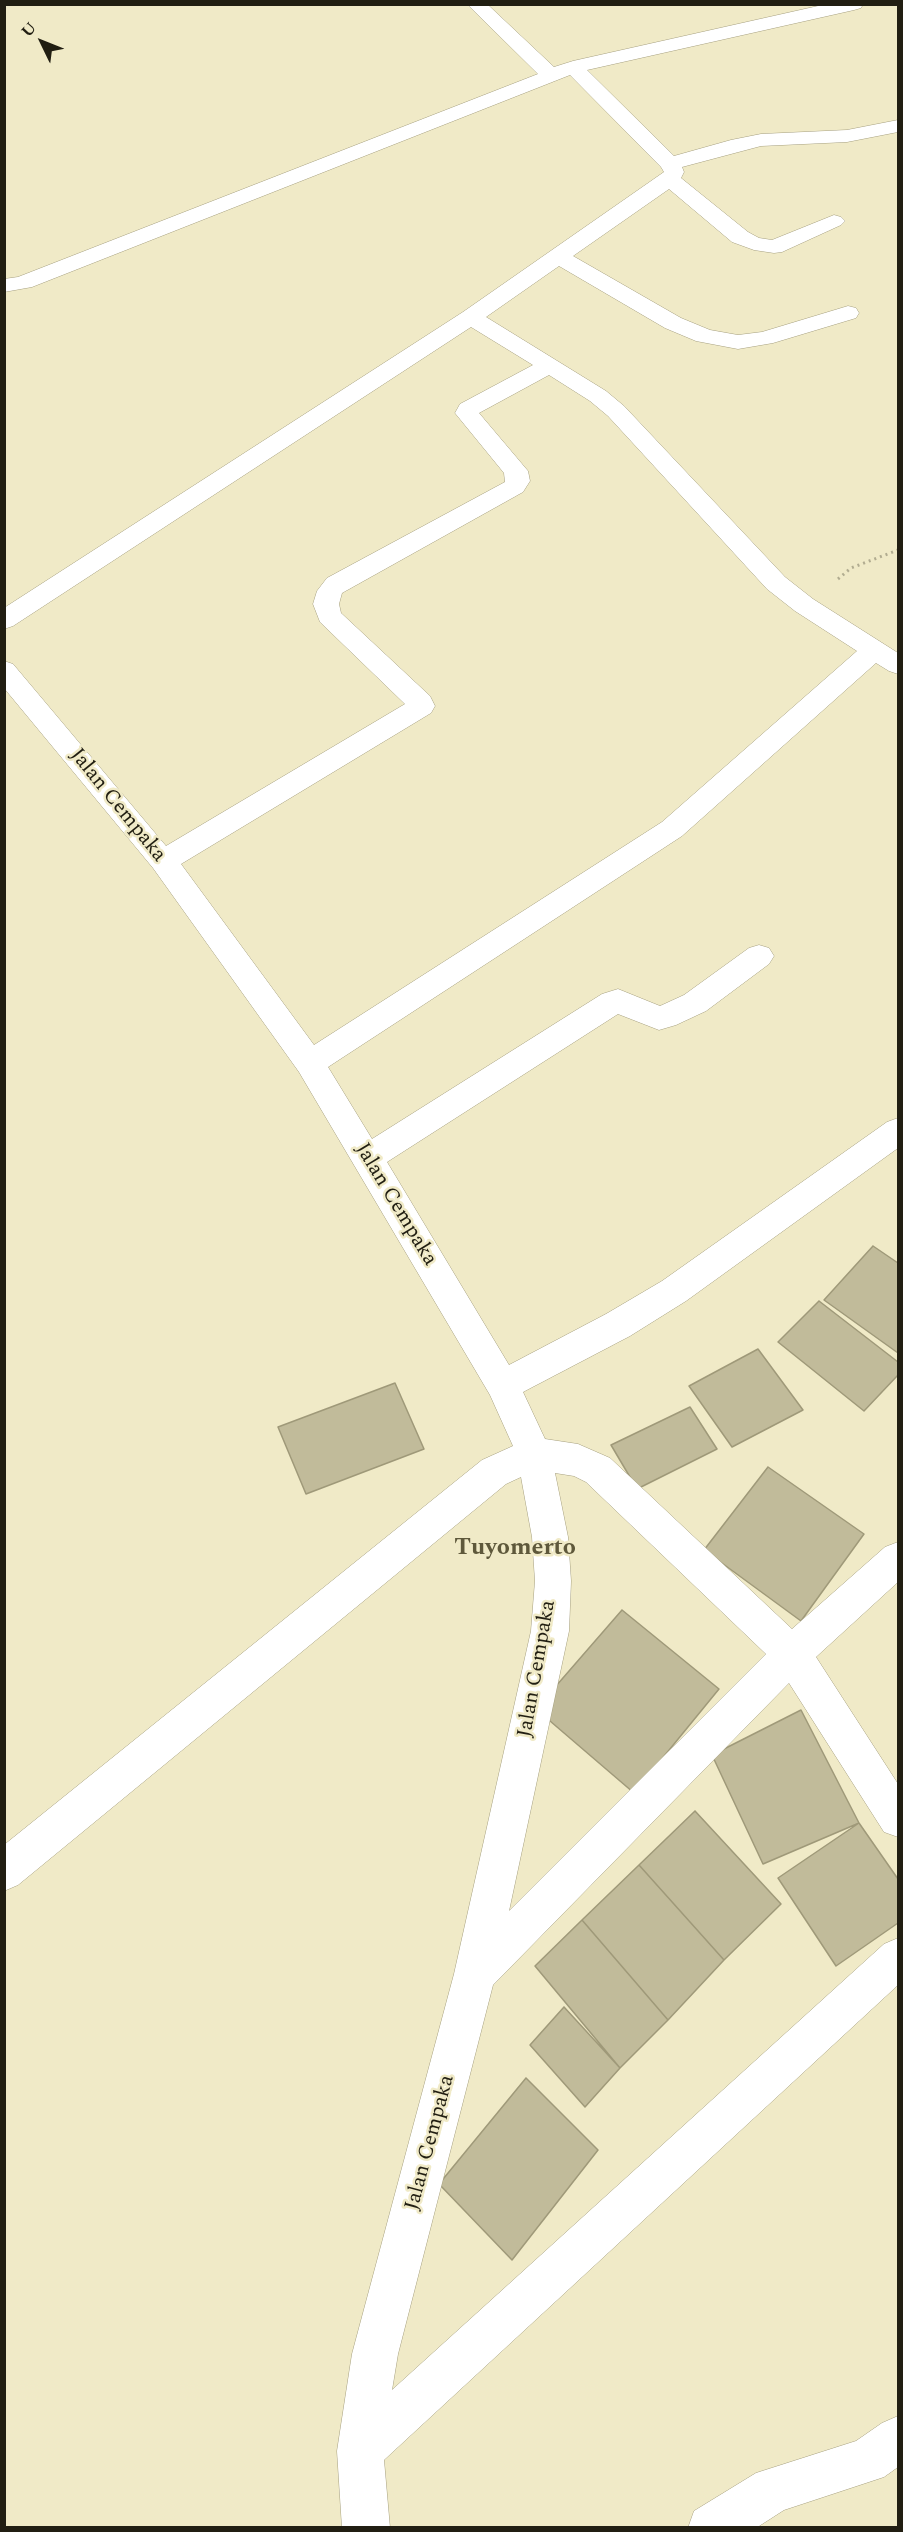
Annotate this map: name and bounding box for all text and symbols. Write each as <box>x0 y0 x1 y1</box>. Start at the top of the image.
north arrow <box>12 12 72 72</box>
text: U <box>15 17 42 43</box>
street label: Jalan Cempaka <box>63 744 171 868</box>
street label: Jalan Cempaka <box>348 1139 442 1271</box>
district label: Tuyomerto <box>454 1535 576 1563</box>
street label: Jalan Cempaka <box>514 1598 562 1740</box>
street label: Jalan Cempaka <box>401 2073 461 2213</box>

